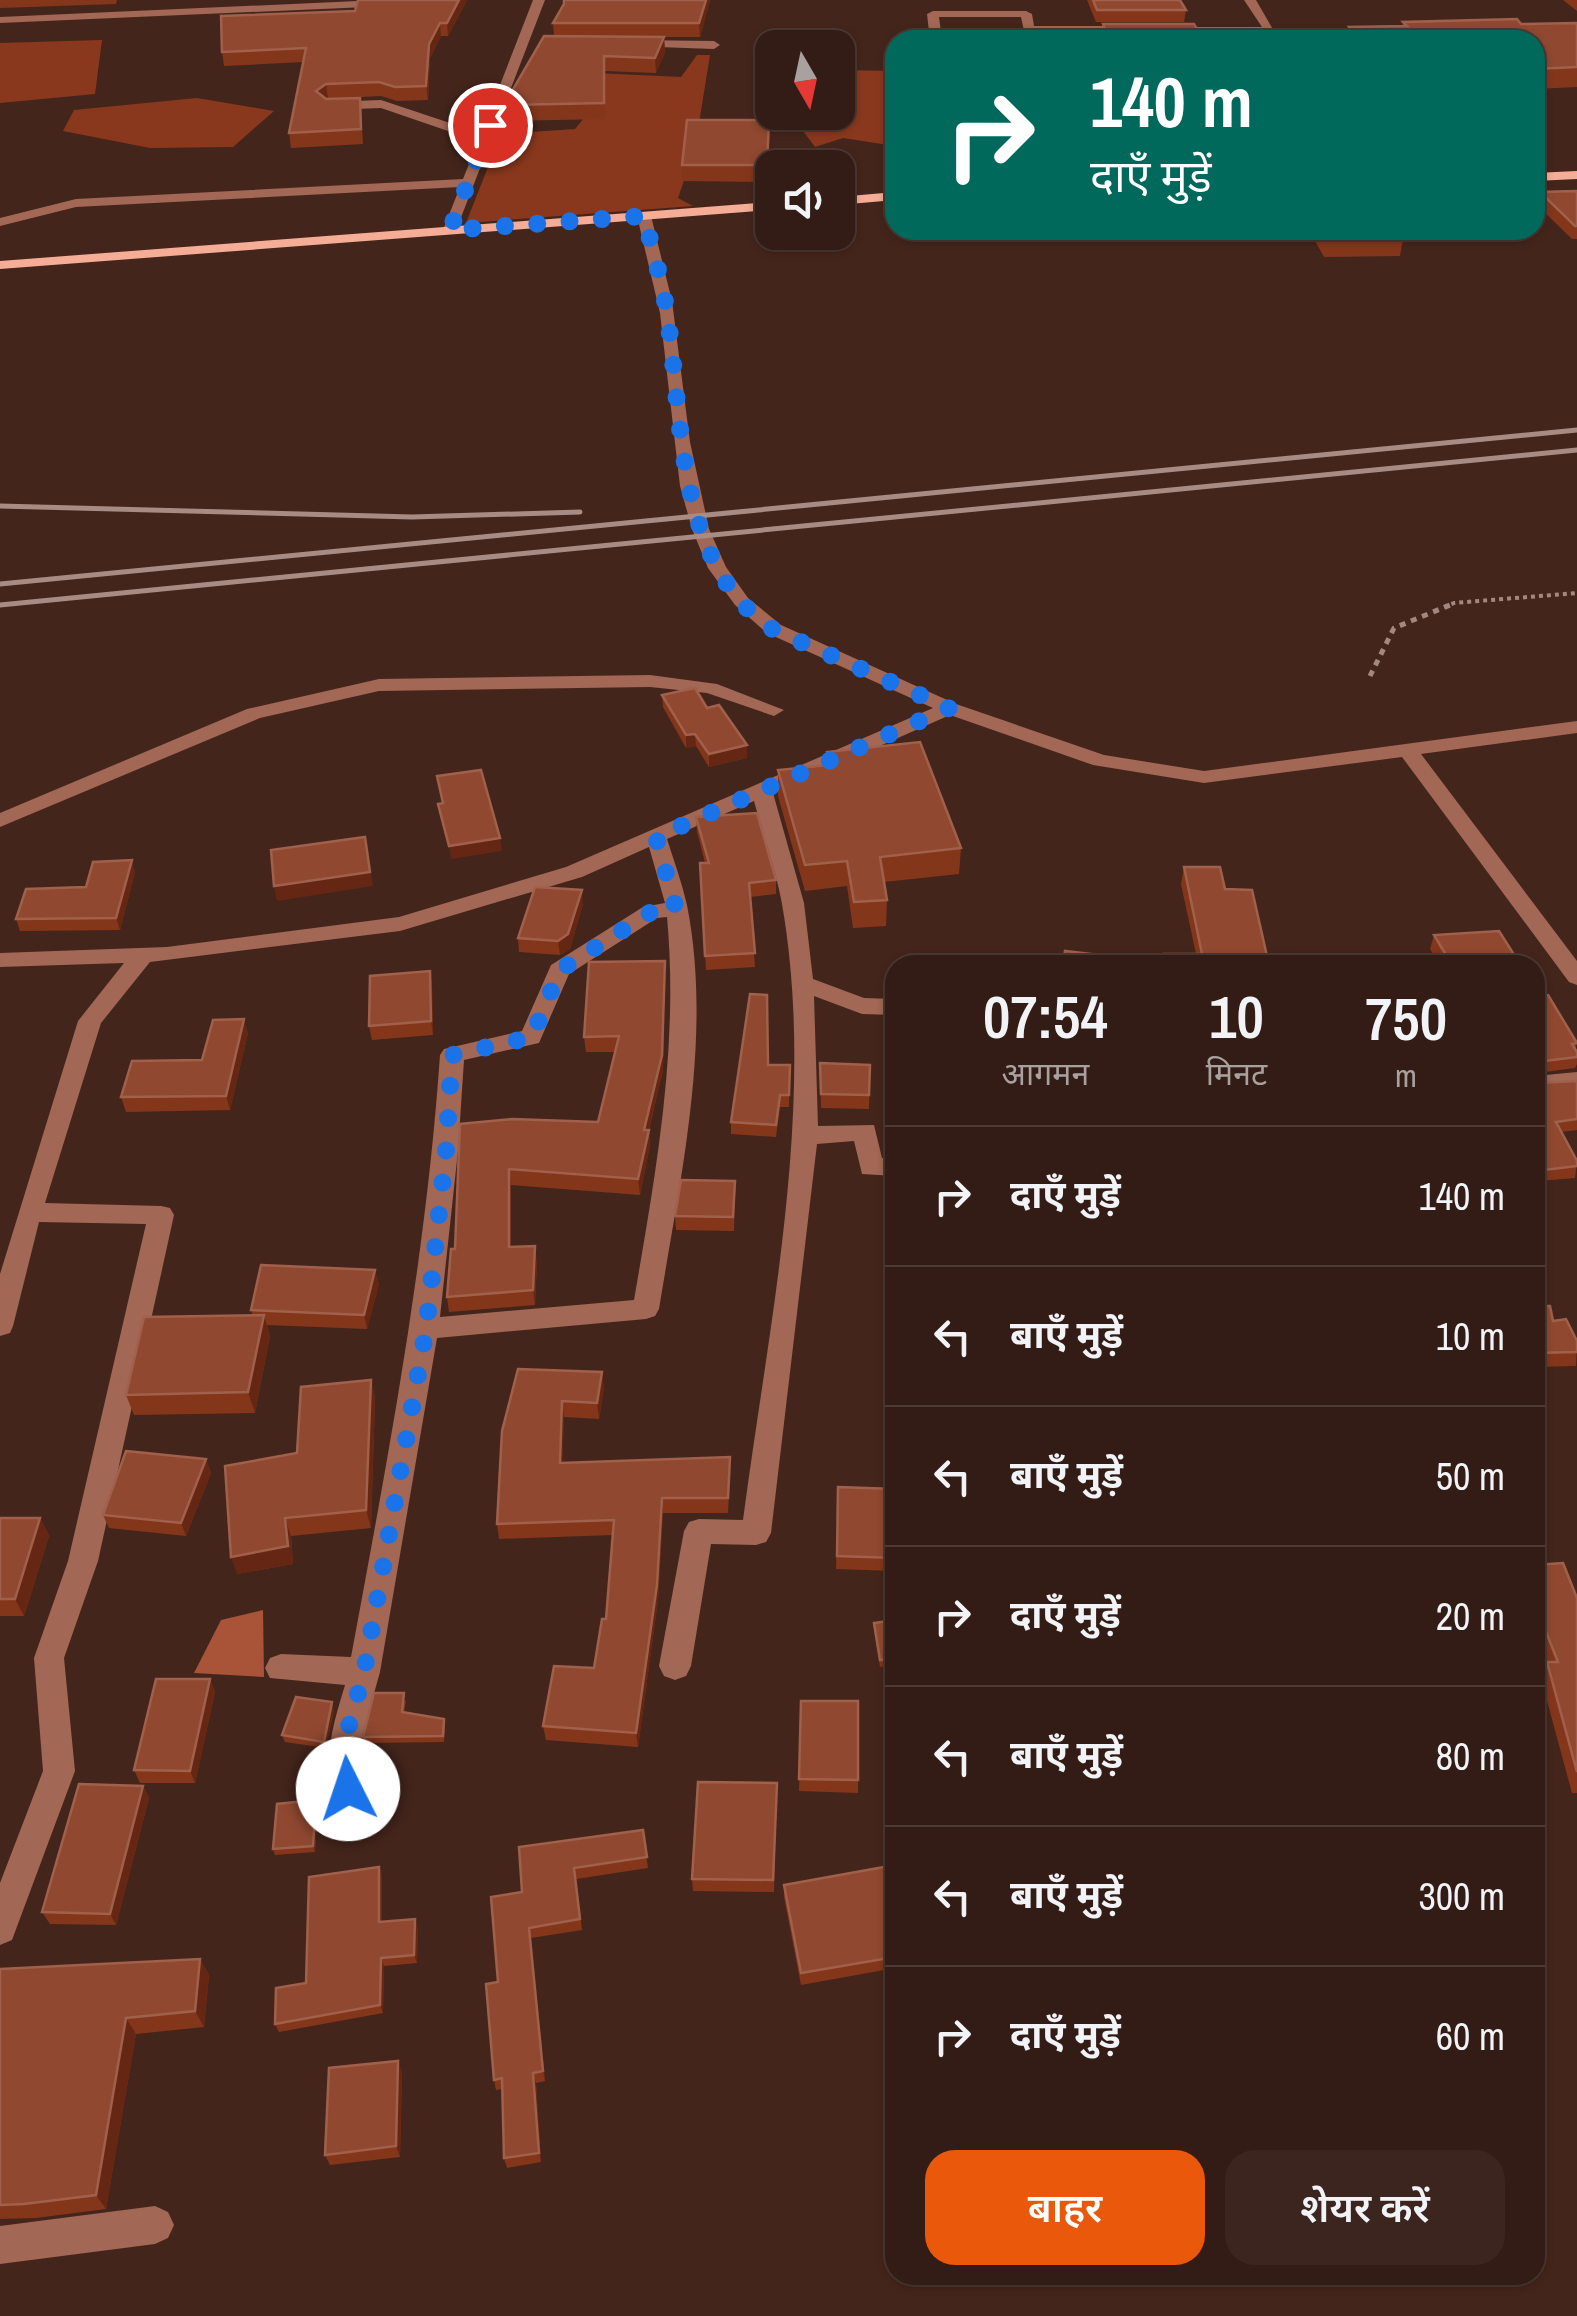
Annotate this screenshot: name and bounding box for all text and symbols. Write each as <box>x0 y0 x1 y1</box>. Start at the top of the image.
north arrow <box>755 30 855 130</box>
map controls <box>755 30 855 250</box>
text: 140 m <box>1090 55 1253 149</box>
icon: right <box>925 70 1055 200</box>
pin <box>448 83 533 168</box>
icon: arrive <box>463 98 518 153</box>
text: दाएँ मुड़ें <box>1090 145 1212 206</box>
button: sound <box>755 150 855 250</box>
text: 07:54 <box>983 976 1108 1057</box>
text: 10 <box>1209 976 1264 1057</box>
text: 750 <box>1365 978 1447 1059</box>
text: आगमन <box>1002 1052 1089 1095</box>
text: मिनट <box>1206 1052 1267 1095</box>
text: m <box>1395 1054 1417 1097</box>
icon: right <box>925 1169 980 1224</box>
text: दाएँ मुड़ें <box>1010 1169 1121 1220</box>
text: 140 m <box>1418 1171 1505 1222</box>
icon: left <box>925 1309 980 1364</box>
text: बाएँ मुड़ें <box>1010 1309 1123 1360</box>
text: 10 m <box>1436 1311 1505 1362</box>
icon: left <box>925 1449 980 1504</box>
text: बाएँ मुड़ें <box>1010 1449 1123 1500</box>
text: 50 m <box>1436 1451 1505 1502</box>
icon: right <box>925 1589 980 1644</box>
text: दाएँ मुड़ें <box>1010 1589 1121 1640</box>
text: 20 m <box>1436 1591 1505 1642</box>
icon: left <box>925 1729 980 1784</box>
text: बाएँ मुड़ें <box>1010 1729 1123 1780</box>
text: 80 m <box>1436 1731 1505 1782</box>
position arrow <box>296 1737 400 1841</box>
icon: left <box>925 1869 980 1924</box>
text: बाएँ मुड़ें <box>1010 1869 1123 1920</box>
text: 300 m <box>1418 1871 1505 1922</box>
icon: right <box>925 2009 980 2064</box>
text: दाएँ मुड़ें <box>1010 2009 1121 2060</box>
text: 60 m <box>1436 2011 1505 2062</box>
button: बाहर <box>925 2150 1205 2265</box>
button: शेयर करें <box>1225 2150 1505 2265</box>

